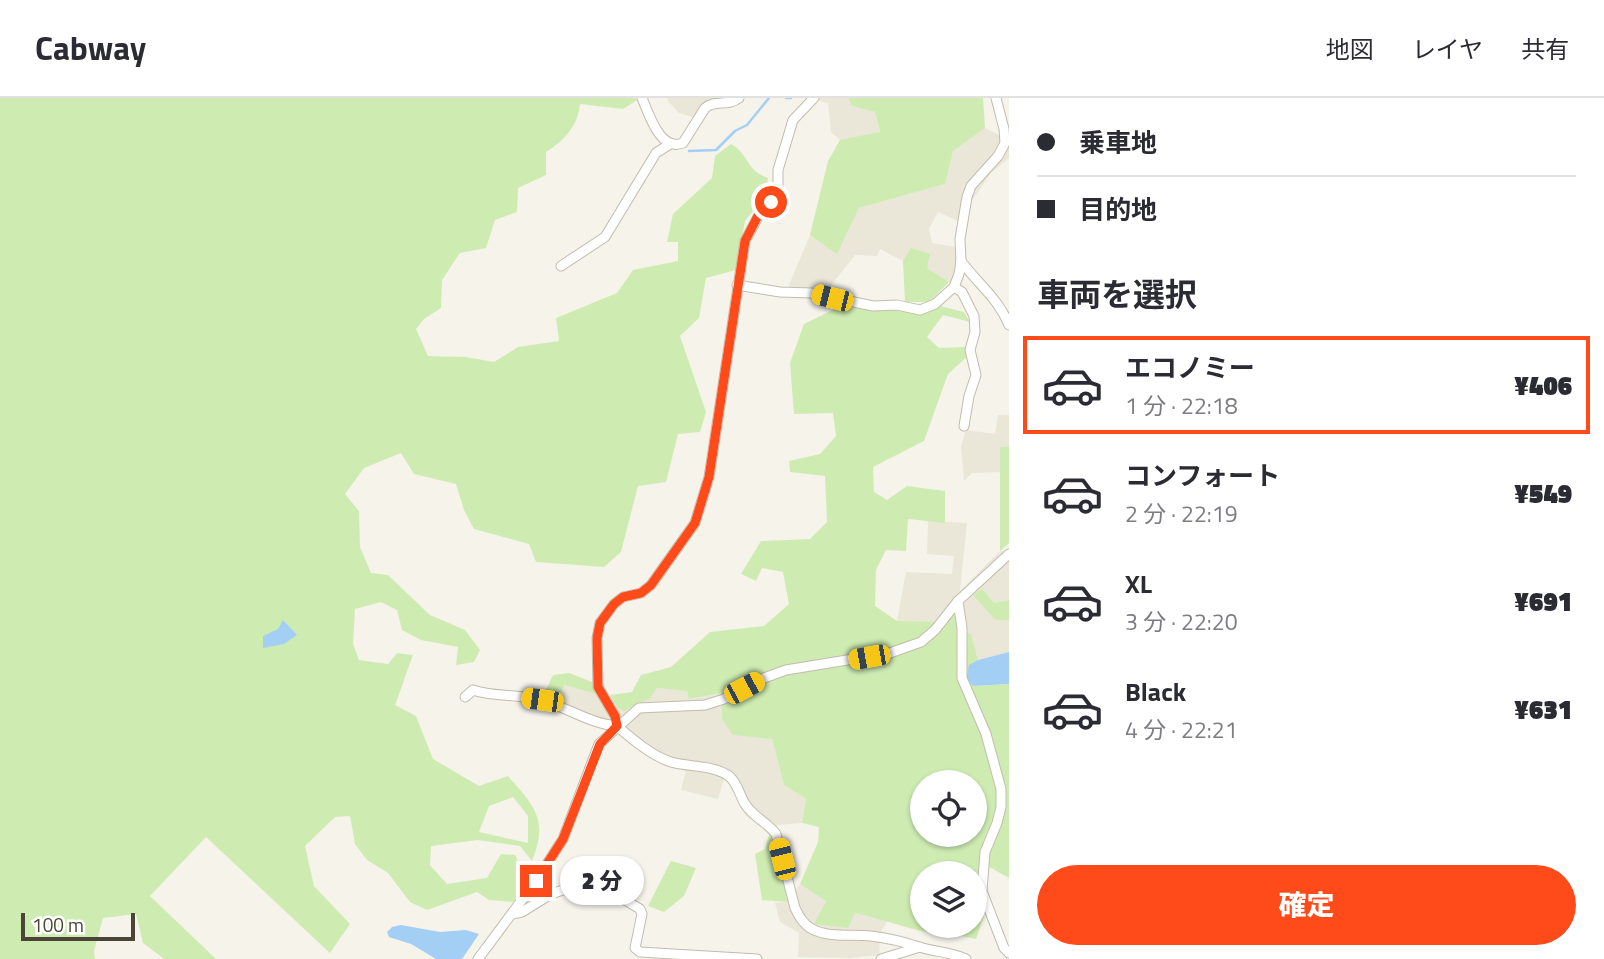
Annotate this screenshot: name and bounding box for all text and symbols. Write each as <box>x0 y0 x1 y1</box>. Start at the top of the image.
text: Cabway <box>35 23 146 73</box>
text: 地図 <box>1326 31 1374 67</box>
text: レイヤ <box>1412 31 1483 67</box>
text: 共有 <box>1521 31 1569 67</box>
text: 乗車地 <box>1079 123 1157 162</box>
route start <box>755 186 787 218</box>
text: 目的地 <box>1079 190 1157 229</box>
text: 車両を選択 <box>1037 270 1197 318</box>
car <box>810 283 855 313</box>
text: エコノミー <box>1125 348 1255 387</box>
icon: car <box>1041 354 1104 417</box>
text: ¥406 <box>1514 366 1572 405</box>
text: 1 分 · 22:18 <box>1125 388 1238 423</box>
text: コンフォート <box>1125 456 1280 495</box>
icon: car <box>1041 462 1104 525</box>
text: ¥549 <box>1514 474 1572 513</box>
text: 2 分 · 22:19 <box>1125 496 1238 531</box>
text: XL <box>1125 564 1152 603</box>
icon: car <box>1041 570 1104 633</box>
text: ¥691 <box>1514 582 1572 621</box>
text: 3 分 · 22:20 <box>1125 604 1238 639</box>
car <box>847 643 892 671</box>
car <box>721 669 768 707</box>
text: Black <box>1125 672 1186 711</box>
icon: car <box>1041 678 1104 741</box>
car <box>520 687 565 713</box>
text: ¥631 <box>1514 690 1572 729</box>
text: 4 分 · 22:21 <box>1125 712 1238 747</box>
map controls <box>910 770 987 938</box>
button: locate <box>910 770 987 847</box>
car <box>767 836 798 882</box>
callout: 2 分 <box>560 856 644 906</box>
button: layers <box>910 861 987 938</box>
text: 2 分 <box>582 863 622 898</box>
route end <box>520 865 552 897</box>
button: 確定 <box>1037 865 1576 945</box>
scale bar <box>21 910 135 942</box>
text: 100 m <box>32 910 84 939</box>

